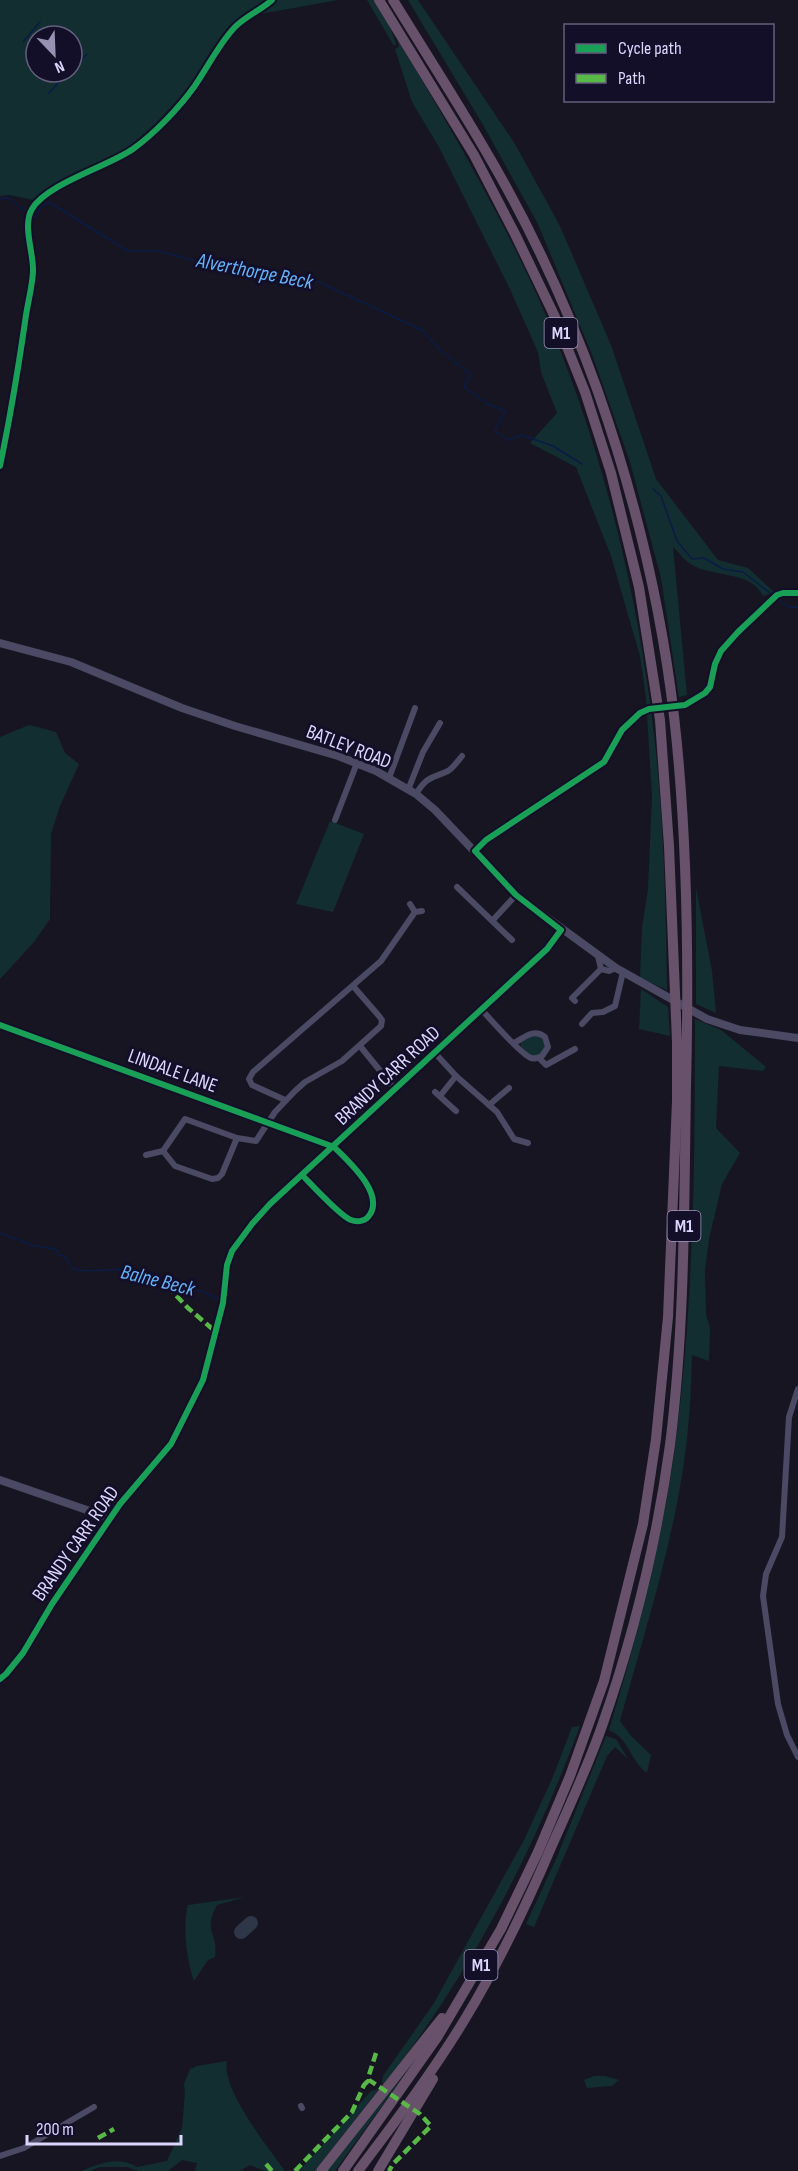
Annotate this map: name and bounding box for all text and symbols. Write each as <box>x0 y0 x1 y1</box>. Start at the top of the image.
north arrow <box>24 24 84 84</box>
legend <box>564 24 774 102</box>
text: Cycle path <box>618 38 682 59</box>
text: N <box>52 56 67 77</box>
text: Path <box>618 68 646 89</box>
water label: Alverthorpe Beck <box>194 248 316 295</box>
road number: M1 <box>544 318 578 348</box>
street label: BATLEY ROAD <box>303 720 395 774</box>
street label: BRANDY CARR ROAD <box>330 1021 445 1131</box>
street label: LINDALE LANE <box>125 1044 221 1098</box>
road number: M1 <box>668 1211 700 1241</box>
water label: Balne Beck <box>118 1259 199 1302</box>
street label: BRANDY CARR ROAD <box>27 1481 124 1606</box>
road number: M1 <box>464 1950 498 1980</box>
scale bar <box>27 2108 182 2146</box>
text: 200 m <box>36 2119 74 2140</box>

